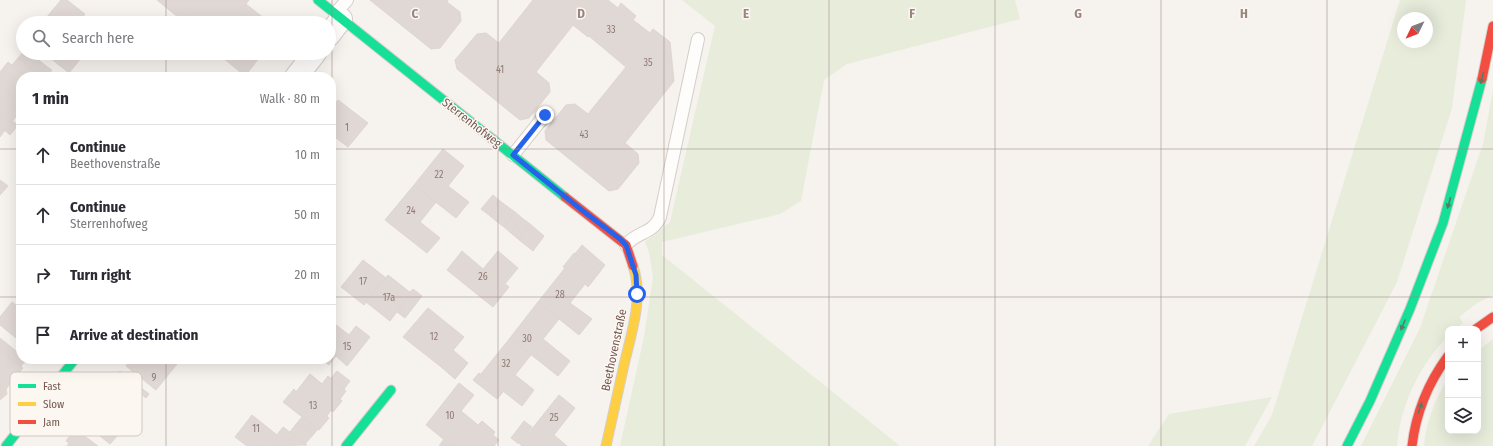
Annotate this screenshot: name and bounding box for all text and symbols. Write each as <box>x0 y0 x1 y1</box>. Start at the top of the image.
text: C <box>412 6 419 21</box>
text: D <box>577 6 585 21</box>
text: E <box>743 6 749 21</box>
text: F <box>909 6 915 21</box>
text: G <box>1074 6 1082 21</box>
text: H <box>1240 6 1248 21</box>
north arrow <box>1397 12 1433 48</box>
search box <box>16 16 336 60</box>
house number: 33 <box>606 24 616 36</box>
icon: search <box>30 27 52 49</box>
text: Search here <box>62 29 134 47</box>
house number: 35 <box>643 57 653 69</box>
house number: 41 <box>496 64 504 76</box>
one-way arrow <box>1479 72 1485 84</box>
text: 1 min <box>32 88 69 109</box>
text: Walk · 80 m <box>260 91 320 106</box>
street label: Sterrenhofweg <box>439 95 505 151</box>
route end <box>536 106 554 124</box>
house number: 1 <box>345 122 349 134</box>
house number: 43 <box>579 129 589 141</box>
text: Continue <box>70 138 126 156</box>
icon: ahead <box>32 144 54 166</box>
text: 10 m <box>295 147 320 162</box>
text: Beethovenstraße <box>70 156 161 171</box>
house number: 22 <box>435 169 444 181</box>
text: Continue <box>70 198 126 216</box>
one-way arrow <box>1446 198 1452 210</box>
icon: ahead <box>32 204 54 226</box>
house number: 24 <box>406 205 416 217</box>
text: 50 m <box>294 207 320 222</box>
text: Sterrenhofweg <box>70 216 148 231</box>
icon: right <box>32 264 54 286</box>
text: Turn right <box>70 266 131 284</box>
text: 20 m <box>294 267 320 282</box>
house number: 26 <box>478 271 488 283</box>
house number: 17 <box>359 276 367 288</box>
route start <box>628 285 646 303</box>
house number: 28 <box>555 289 565 301</box>
house number: 17a <box>383 292 395 304</box>
street label: Beethovenstraße <box>598 308 630 392</box>
one-way arrow <box>1400 320 1406 331</box>
icon: arrive <box>32 324 54 346</box>
text: Arrive at destination <box>70 326 198 344</box>
map controls <box>1445 326 1481 434</box>
button: + <box>1445 326 1481 362</box>
house number: 12 <box>430 331 439 343</box>
house number: 30 <box>522 333 532 345</box>
house number: 15 <box>343 341 352 353</box>
house number: 32 <box>502 358 511 370</box>
button: − <box>1445 362 1481 398</box>
legend <box>10 372 142 436</box>
house number: 9 <box>152 372 157 384</box>
text: Fast <box>43 380 61 393</box>
text: Slow <box>43 398 64 411</box>
button: layers <box>1445 398 1481 434</box>
house number: 13 <box>309 400 318 412</box>
one-way arrow <box>1417 402 1423 414</box>
house number: 10 <box>445 410 455 422</box>
house number: 25 <box>550 412 559 424</box>
text: Jam <box>43 416 60 429</box>
house number: 11 <box>252 423 260 435</box>

